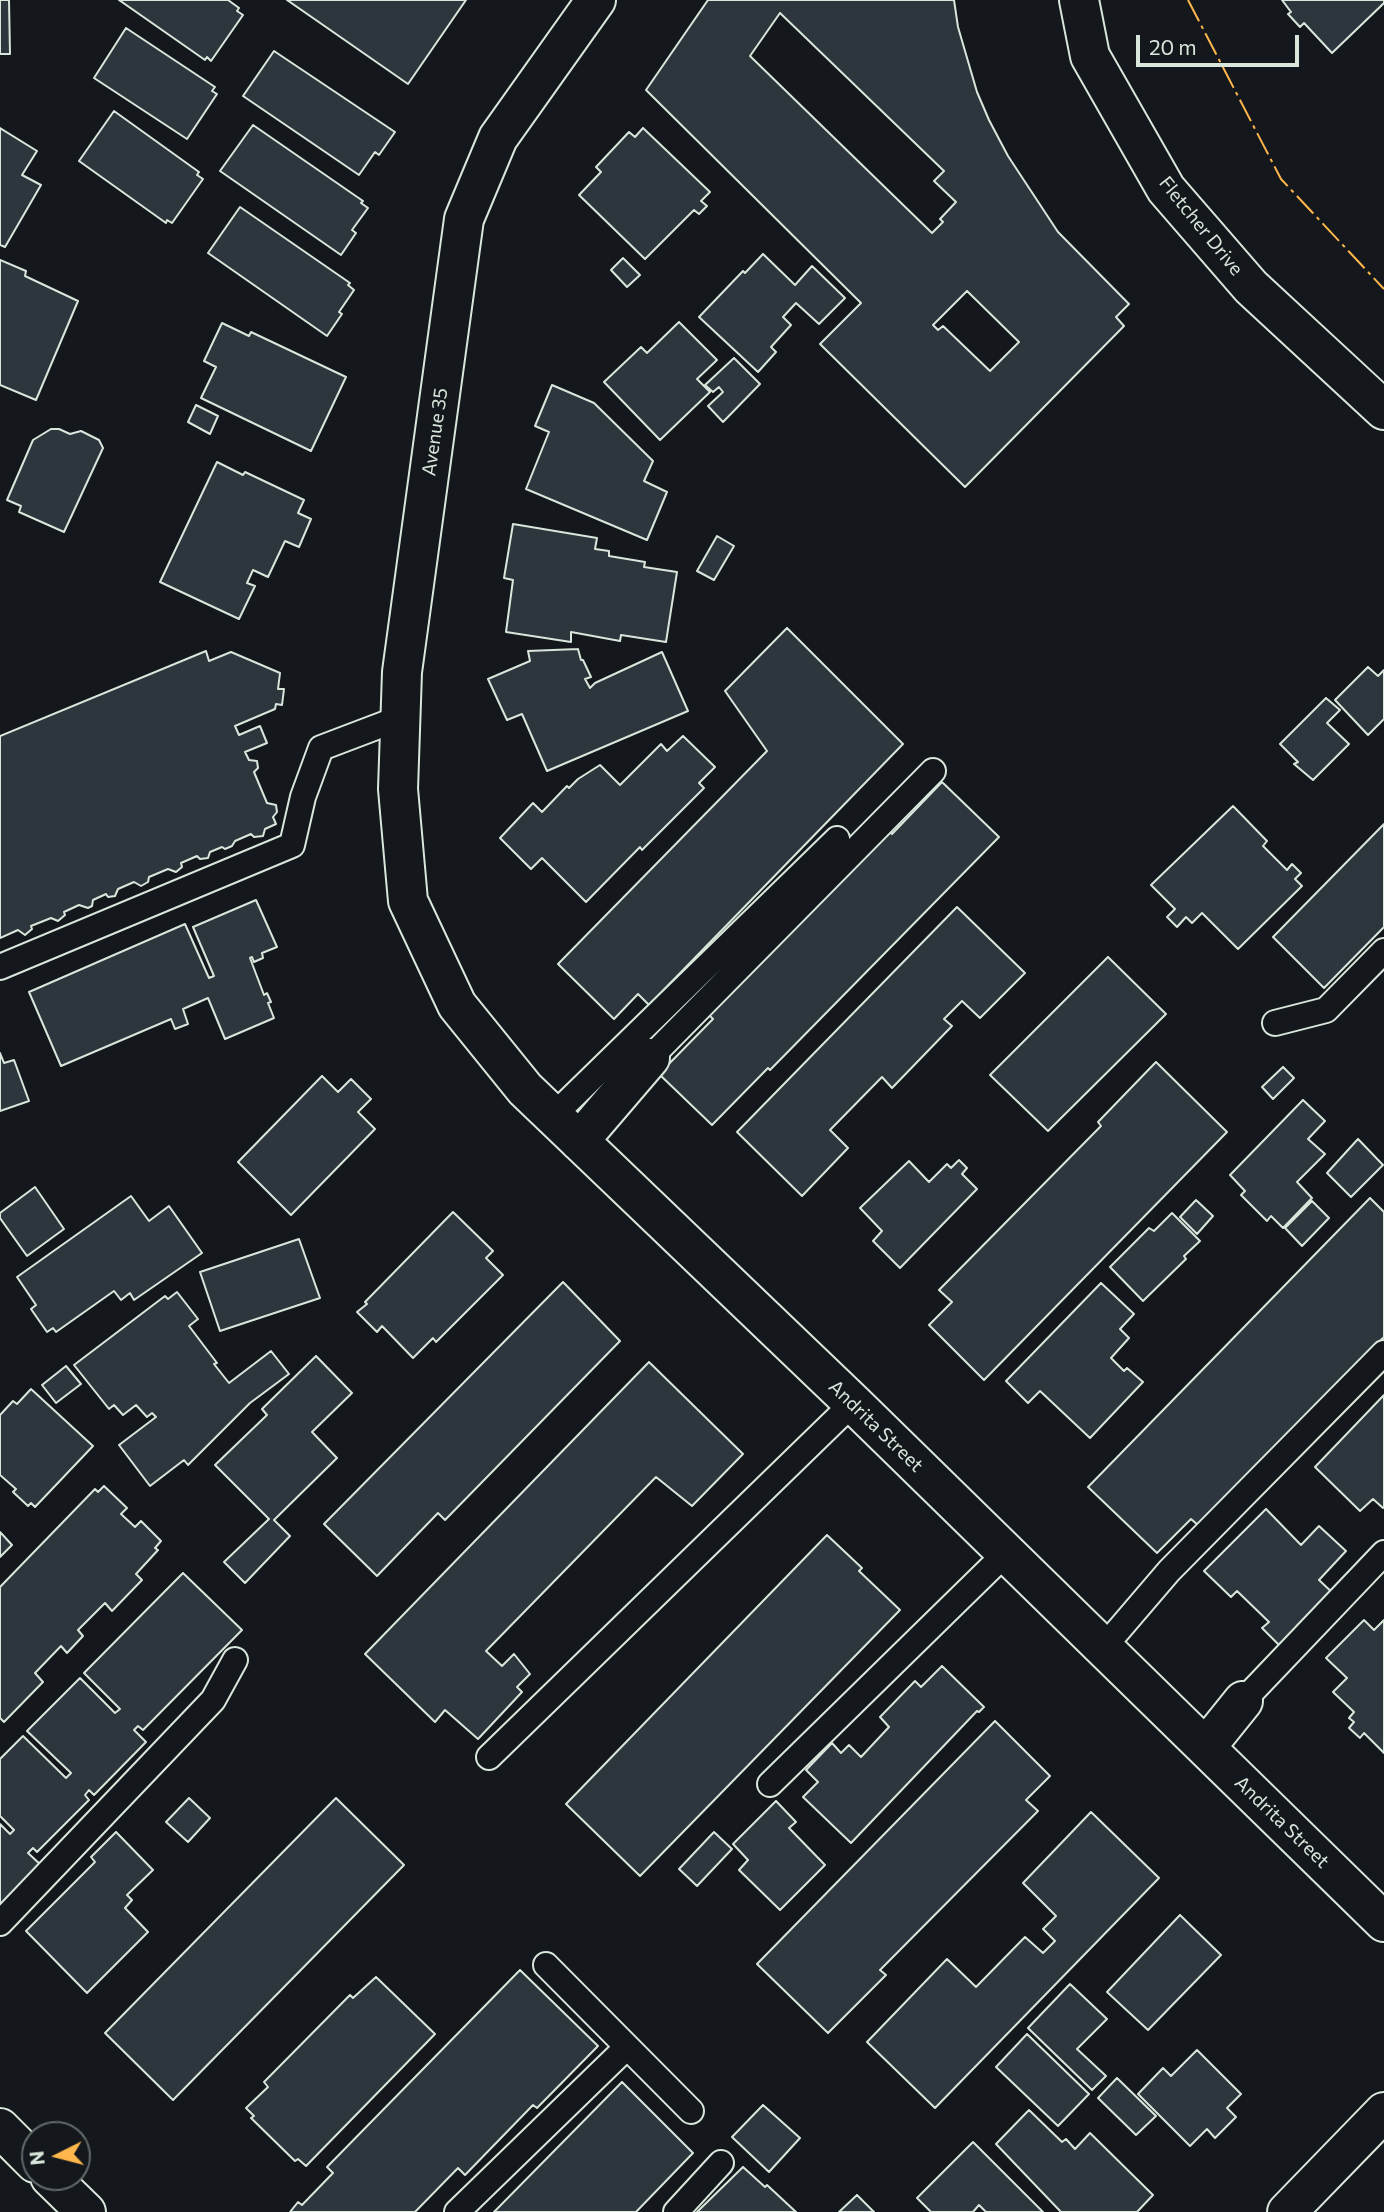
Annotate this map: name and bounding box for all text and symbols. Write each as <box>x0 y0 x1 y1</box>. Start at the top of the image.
scale bar <box>1139 21 1302 65</box>
text: 20 m <box>1149 34 1197 59</box>
street label: Fletcher Drive <box>1154 172 1248 280</box>
street label: Avenue 35 <box>418 386 452 478</box>
street label: Andrita Street <box>824 1375 928 1477</box>
street label: Andrita Street <box>1230 1771 1334 1873</box>
north arrow <box>21 2121 91 2191</box>
text: N <box>24 2150 49 2166</box>

